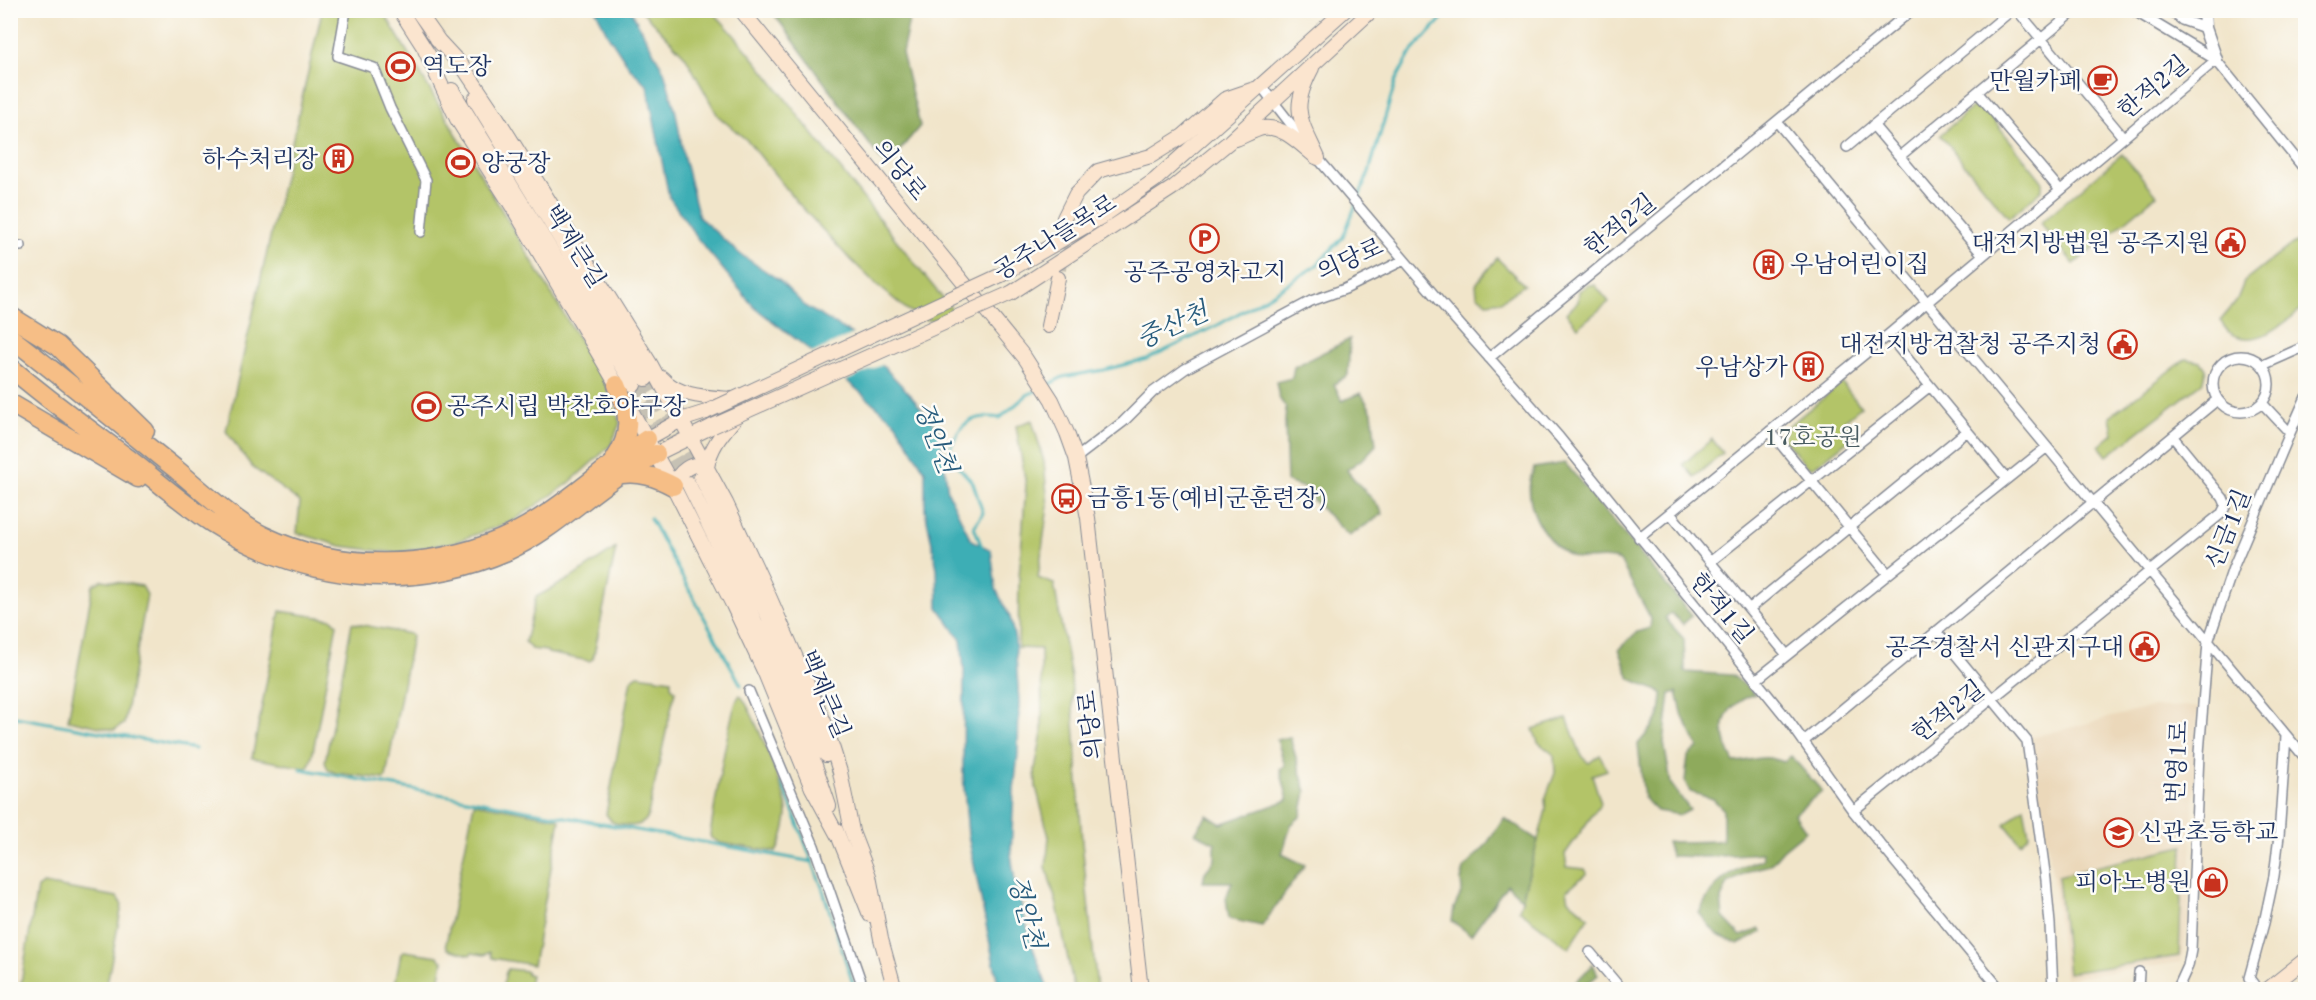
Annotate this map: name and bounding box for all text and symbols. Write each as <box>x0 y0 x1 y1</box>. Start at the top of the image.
sports icon: 역도장 <box>385 50 417 82</box>
street label: 한적2길 <box>2113 51 2194 125</box>
place label: 역도장 <box>422 54 492 80</box>
cafe icon: 만월카페 <box>2087 65 2119 97</box>
place label: 만월카페 <box>1989 69 2082 95</box>
street label: 의당로 <box>867 135 931 206</box>
building icon: 하수처리장 <box>323 143 355 175</box>
place label: 하수처리장 <box>202 147 319 173</box>
sports icon: 양궁장 <box>444 147 476 179</box>
place label: 양궁장 <box>481 151 551 177</box>
street label: 한적2길 <box>1580 189 1661 262</box>
street label: 공주나들목로 <box>990 190 1121 286</box>
street label: 백제큰길 <box>539 200 610 293</box>
parking icon: 공주공영차고지 <box>1189 223 1221 255</box>
public building icon: 대전지방법원 공주지원 <box>2215 227 2247 259</box>
place label: 대전지방법원 공주지원 <box>1971 231 2210 257</box>
street label: 의당로 <box>1313 234 1387 286</box>
building icon: 우남어린이집 <box>1753 248 1785 280</box>
place label: 우남어린이집 <box>1790 252 1929 278</box>
place label: 공주공영차고지 <box>1124 260 1286 286</box>
water label: 중산천 <box>1132 296 1214 354</box>
public building icon: 대전지방검찰청 공주지청 <box>2106 328 2138 360</box>
place label: 대전지방검찰청 공주지청 <box>1839 332 2101 358</box>
building icon: 우남상가 <box>1793 351 1825 383</box>
place label: 우남상가 <box>1695 355 1788 381</box>
sports icon: 공주시립 박찬호야구장 <box>410 390 442 422</box>
place label: 공주시립 박찬호야구장 <box>447 394 686 420</box>
water label: 정안천 <box>908 397 963 479</box>
park label: 17호공원 <box>1764 425 1862 451</box>
bus stop icon: 금흥1동(예비군훈련장) <box>1050 482 1082 514</box>
place label: 금흥1동(예비군훈련장) <box>1087 485 1327 512</box>
street label: 신금1길 <box>2201 486 2257 573</box>
street label: 한적1길 <box>1684 568 1758 649</box>
public building icon: 공주경찰서 신관지구대 <box>2129 631 2161 663</box>
place label: 공주경찰서 신관지구대 <box>1885 635 2124 661</box>
street label: 백제큰길 <box>794 647 854 742</box>
street label: 한적2길 <box>1908 676 1990 748</box>
street label: 의당로 <box>1074 689 1108 761</box>
street label: 번영1로 <box>2163 720 2193 804</box>
school or university icon: 신관초등학교 <box>2102 816 2134 848</box>
place label: 신관초등학교 <box>2139 820 2278 846</box>
shop icon: 피아노병원 <box>2196 866 2228 898</box>
place label: 피아노병원 <box>2075 870 2191 896</box>
water label: 정안천 <box>1003 872 1051 954</box>

